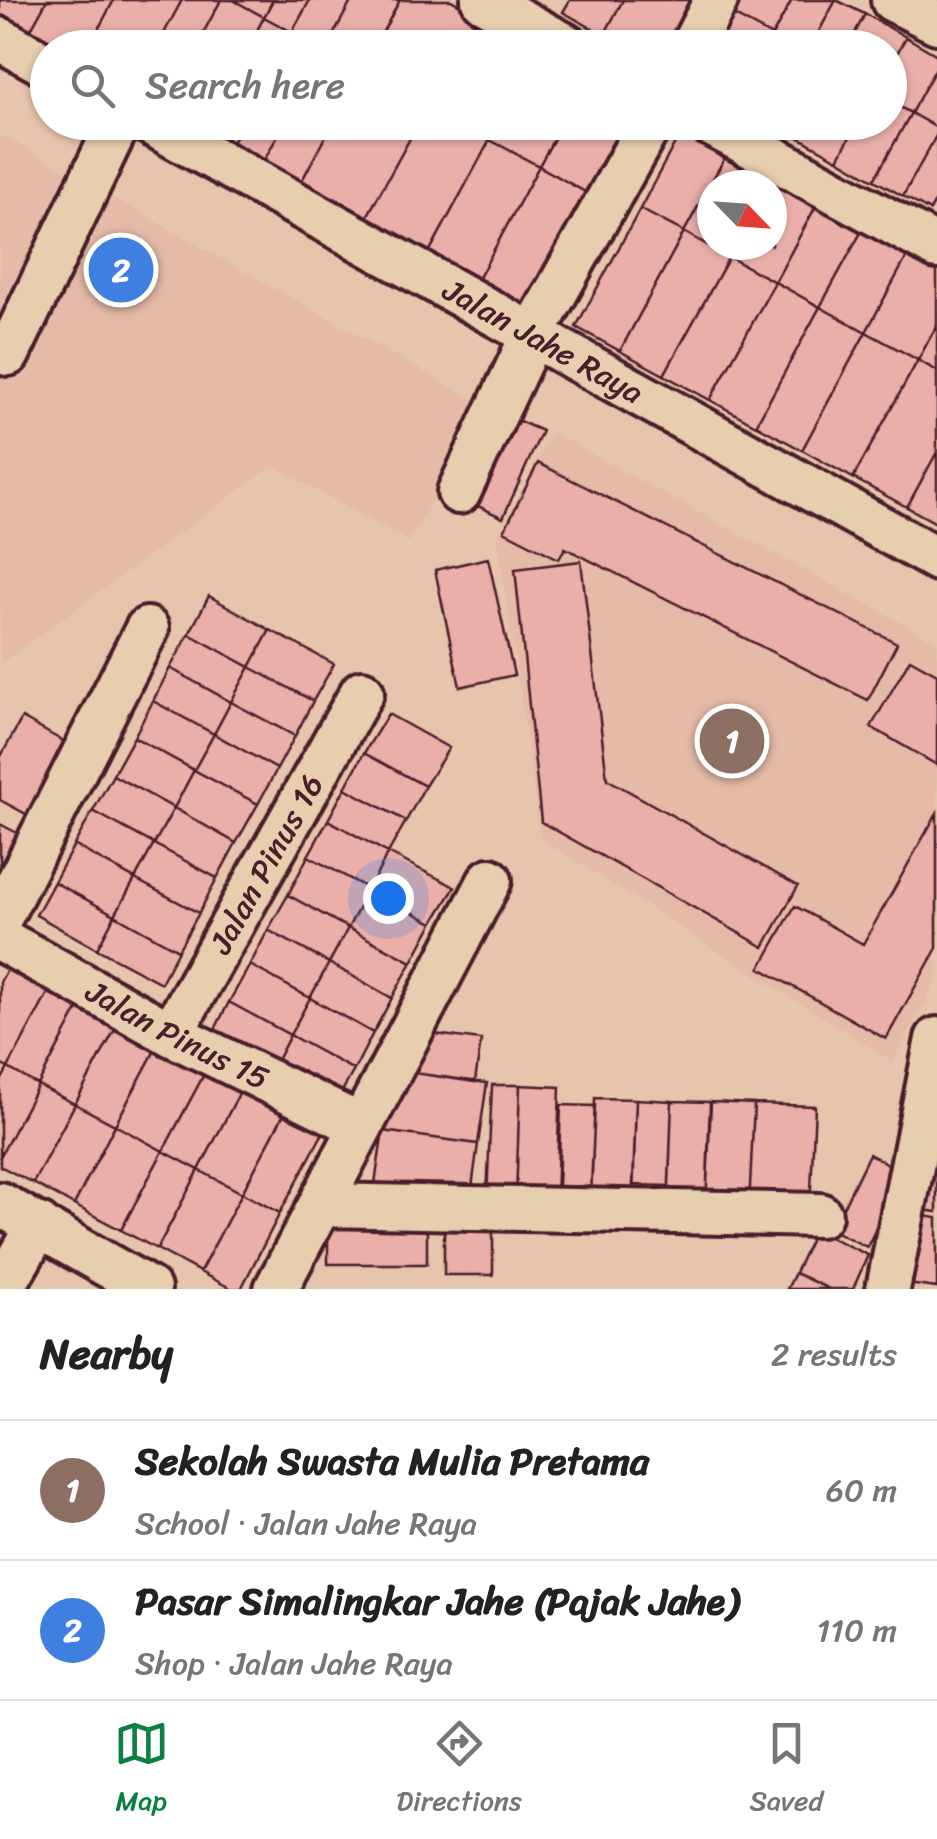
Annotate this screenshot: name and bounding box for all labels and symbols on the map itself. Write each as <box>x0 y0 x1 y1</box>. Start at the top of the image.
north arrow <box>697 170 787 260</box>
pin: 2 <box>88 232 154 308</box>
street label: Jalan Jahe Raya <box>431 262 654 420</box>
pin: 1 <box>700 704 764 778</box>
street label: Jalan Pinus 16 <box>193 763 340 966</box>
your location <box>363 873 414 924</box>
street label: Jalan Pinus 15 <box>74 963 279 1107</box>

